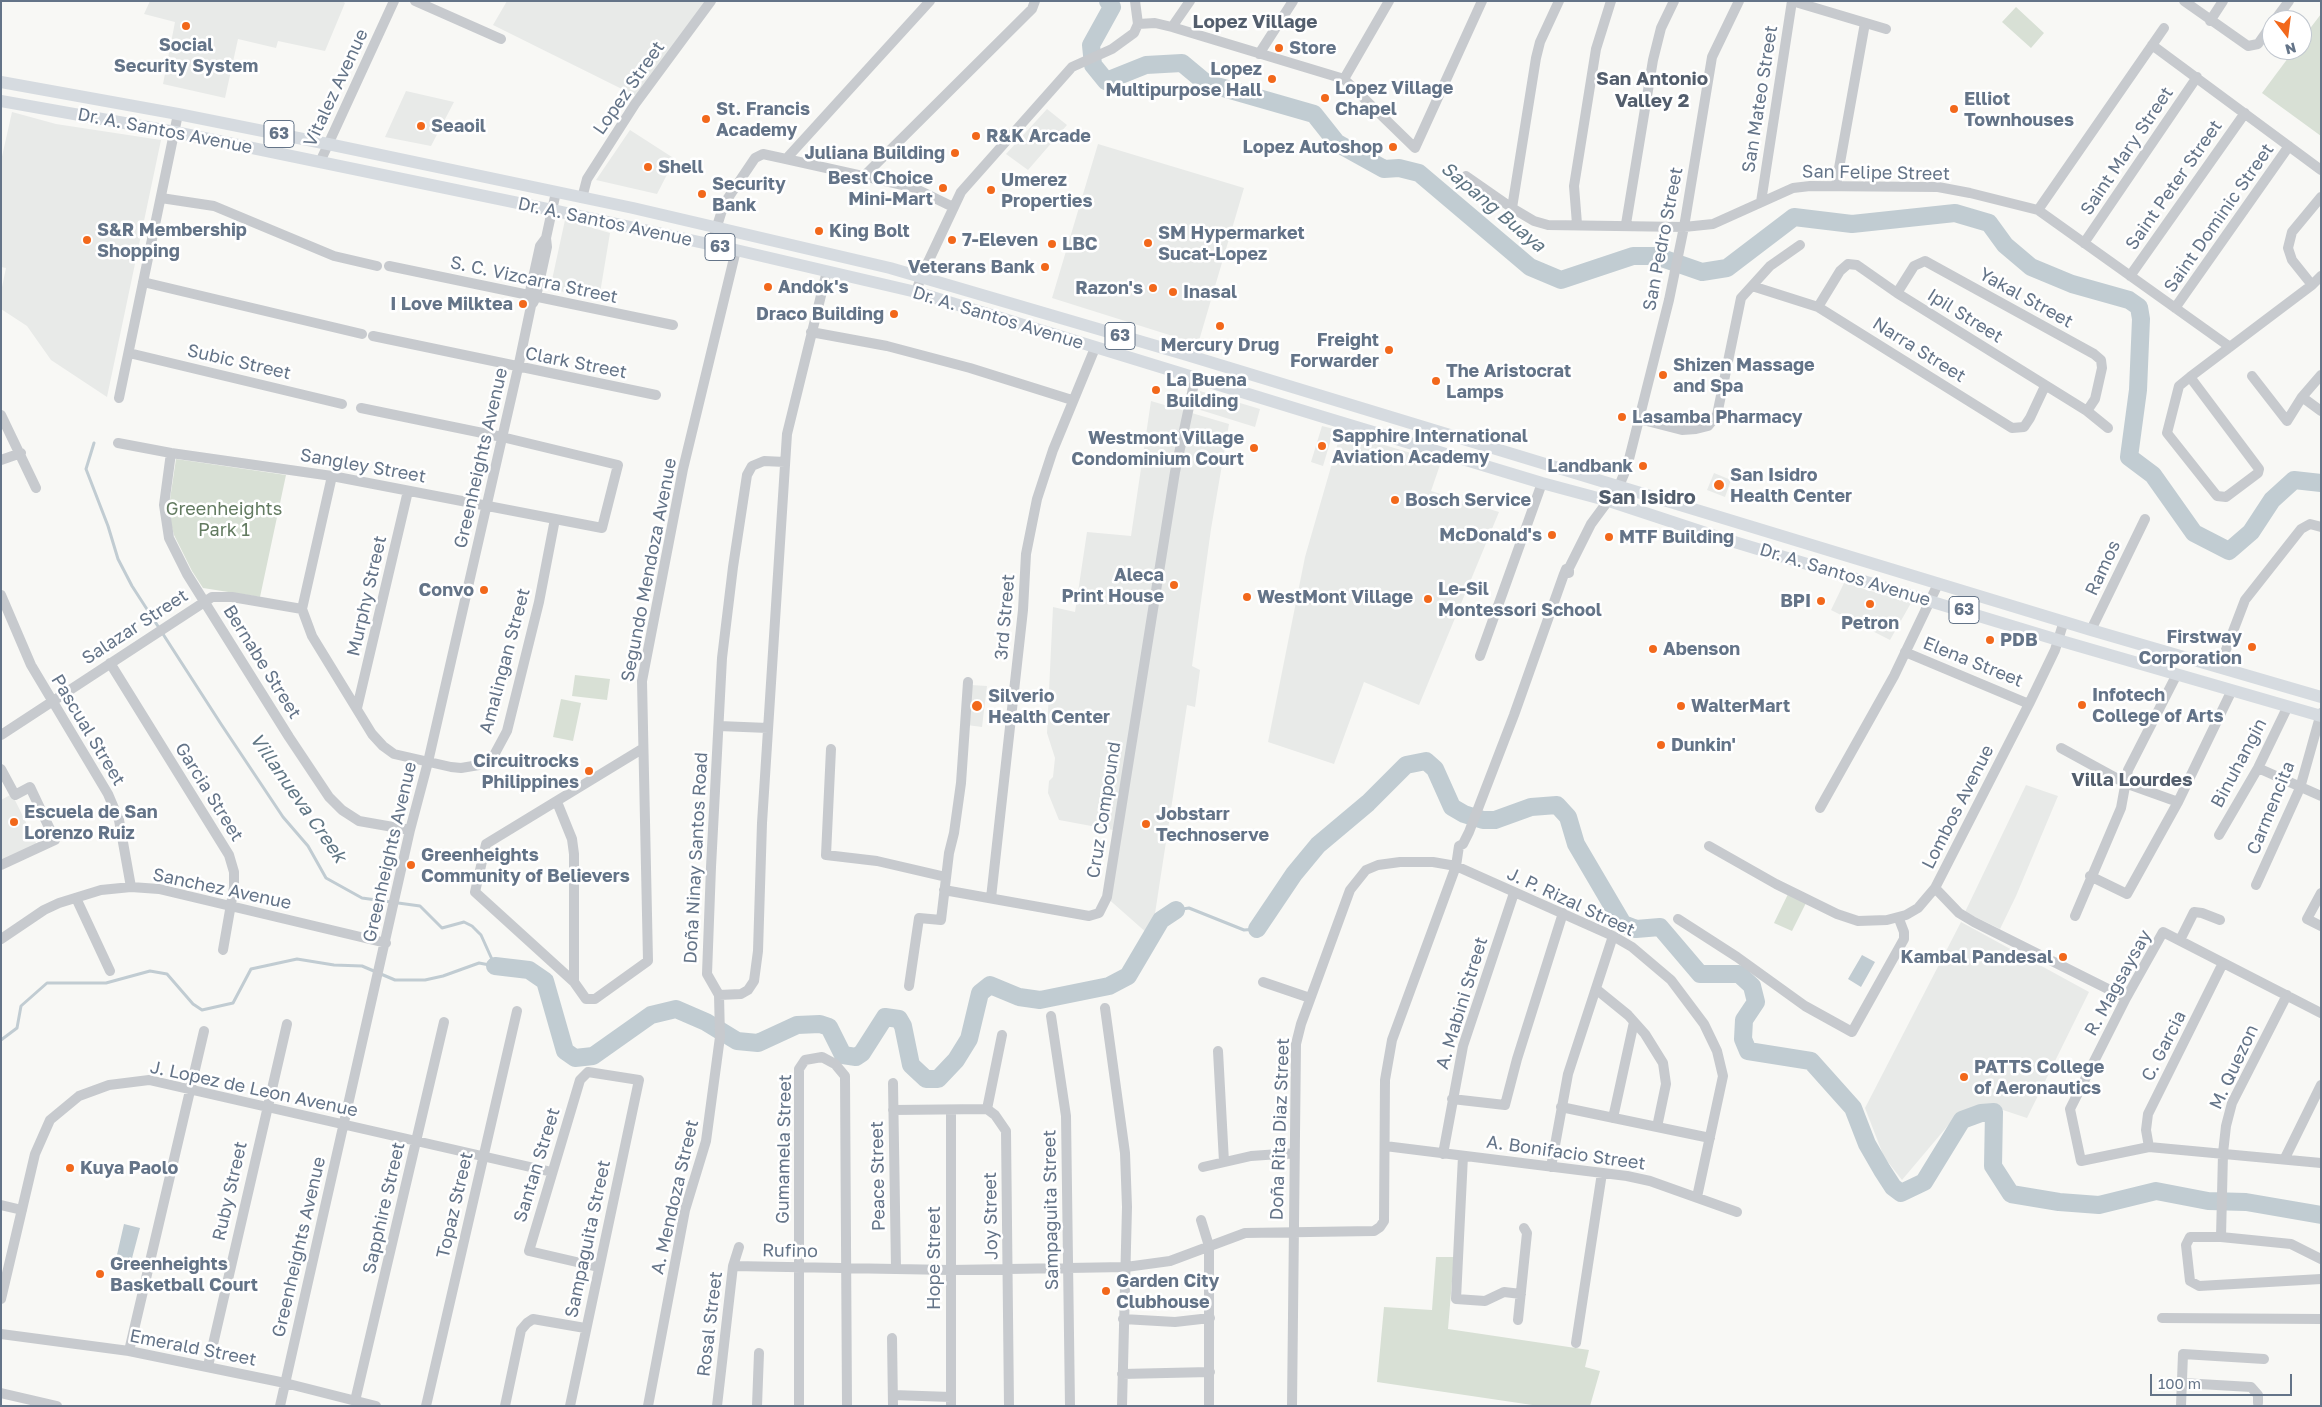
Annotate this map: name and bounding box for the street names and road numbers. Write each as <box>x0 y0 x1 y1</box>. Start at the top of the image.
street label: San Mateo Street <box>1738 24 1782 174</box>
street label: Vitalez Avenue <box>299 26 373 150</box>
street label: Lopez Street <box>589 37 669 139</box>
street label: Saint Mary Street <box>2076 83 2178 219</box>
street label: Dr. A. Santos Avenue <box>76 103 254 159</box>
street label: Saint Peter Street <box>2121 116 2227 254</box>
road number: 63 <box>264 120 294 148</box>
street label: Saint Dominic Street <box>2159 139 2279 297</box>
street label: San Felipe Street <box>1802 161 1950 185</box>
street label: San Pedro Street <box>1638 165 1688 313</box>
street label: Dr. A. Santos Avenue <box>516 193 694 251</box>
road number: 63 <box>705 233 735 260</box>
street label: S. C. Vizcarra Street <box>448 252 620 308</box>
street label: Yakal Street <box>1975 263 2077 333</box>
street label: Dr. A. Santos Avenue <box>910 282 1086 354</box>
street label: Ipil Street <box>1923 284 2007 348</box>
street label: Narra Street <box>1868 313 1970 387</box>
road number: 63 <box>1105 322 1135 350</box>
street label: Subic Street <box>185 340 293 384</box>
street label: Clark Street <box>523 343 629 383</box>
street label: Greenheights Avenue <box>450 366 512 550</box>
street label: Sangley Street <box>298 444 428 488</box>
street label: Segundo Mendoza Avenue <box>617 456 681 684</box>
street label: Murphy Street <box>343 534 391 658</box>
street label: Ramos <box>2081 537 2125 599</box>
street label: Dr. A. Santos Avenue <box>1757 539 1933 611</box>
street label: 3rd Street <box>990 573 1020 661</box>
street label: Salazar Street <box>78 585 192 669</box>
street label: Amalingan Street <box>475 586 535 736</box>
road number: 63 <box>1949 596 1979 624</box>
street label: Bernabe Street <box>218 601 306 723</box>
street label: Elena Street <box>1920 632 2026 692</box>
street label: Pascual Street <box>46 671 130 789</box>
street label: Binuhangin <box>2206 715 2272 811</box>
street label: Garcia Street <box>170 739 248 845</box>
street label: Cruz Compound <box>1083 740 1125 880</box>
street label: Lombos Avenue <box>1917 741 1999 873</box>
street label: Doña Ninay Santos Road <box>680 752 712 964</box>
street label: Carmencita <box>2242 758 2300 858</box>
street label: Greenheights Avenue <box>359 760 421 944</box>
street label: J. P. Rizal Street <box>1504 863 1638 941</box>
street label: Sanchez Avenue <box>151 864 293 914</box>
street label: R. Magsaysay <box>2080 926 2156 1040</box>
street label: A. Mabini Street <box>1432 934 1492 1072</box>
street label: C. Garcia <box>2137 1007 2191 1085</box>
street label: M. Quezon <box>2205 1021 2263 1113</box>
street label: Doña Rita Diaz Street <box>1266 1037 1294 1221</box>
street label: J. Lopez de Leon Avenue <box>148 1056 360 1122</box>
street label: Gumamela Street <box>772 1074 796 1224</box>
street label: Santan Street <box>509 1105 565 1225</box>
street label: A. Mendoza Street <box>647 1118 703 1276</box>
street label: Peace Street <box>866 1121 890 1231</box>
street label: Sampaguita Street <box>1039 1129 1063 1291</box>
street label: A. Bonifacio Street <box>1485 1131 1647 1175</box>
street label: Ruby Street <box>208 1139 252 1243</box>
street label: Sapphire Street <box>358 1140 410 1276</box>
street label: Topaz Street <box>432 1150 478 1260</box>
street label: Greenheights Avenue <box>268 1155 330 1339</box>
street label: Sampaguita Street <box>561 1158 615 1320</box>
street label: Joy Street <box>979 1172 1003 1260</box>
street label: Hope Street <box>923 1206 945 1310</box>
street label: Rufino <box>762 1240 818 1262</box>
street label: Rosal Street <box>693 1270 727 1378</box>
street label: Emerald Street <box>128 1325 258 1371</box>

